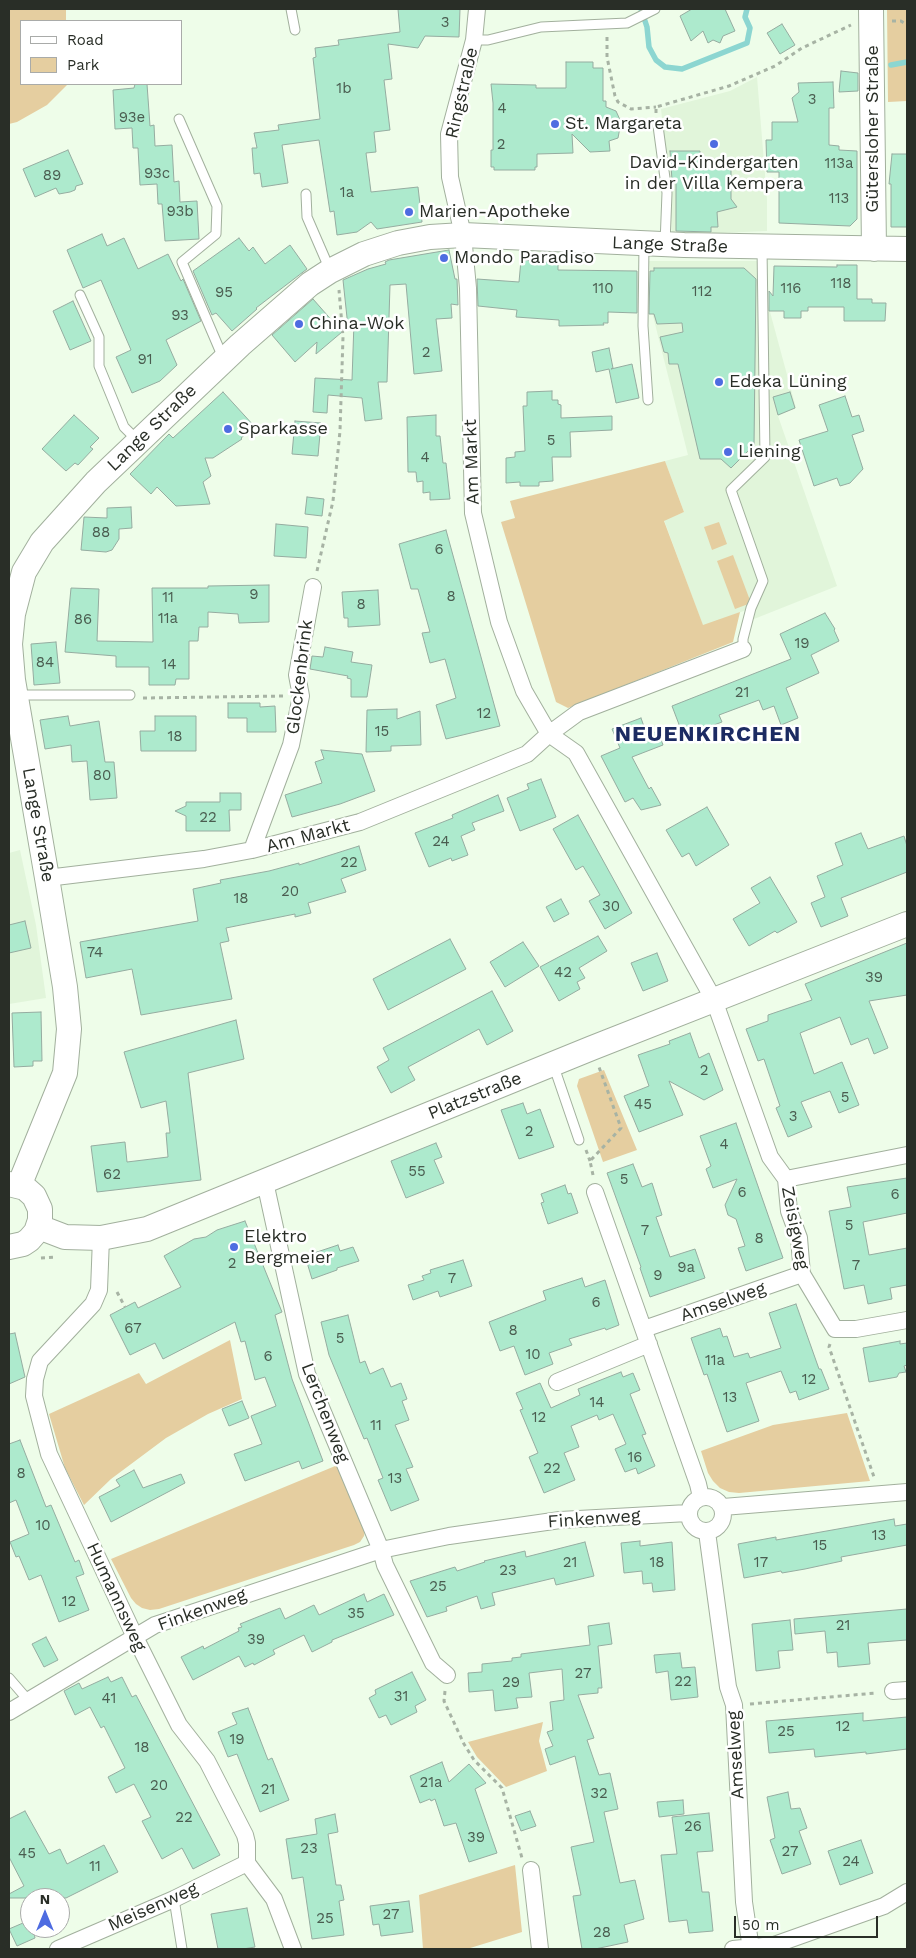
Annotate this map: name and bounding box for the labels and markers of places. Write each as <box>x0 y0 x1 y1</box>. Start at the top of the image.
place label: St. Margareta <box>565 113 682 135</box>
marker: St. Margareta <box>549 118 561 130</box>
marker: David-Kindergarten in der Villa Kempera <box>708 138 720 150</box>
place label: David-Kindergarten in der Villa Kempera <box>625 152 803 194</box>
place label: Marien-Apotheke <box>419 201 570 223</box>
marker: Marien-Apotheke <box>403 206 415 218</box>
place label: Mondo Paradiso <box>454 247 594 269</box>
marker: Mondo Paradiso <box>438 252 450 264</box>
place label: China-Wok <box>309 313 405 335</box>
marker: China-Wok <box>293 318 305 330</box>
place label: Edeka Lüning <box>729 371 846 393</box>
marker: Edeka Lüning <box>713 376 725 388</box>
place label: Sparkasse <box>238 418 328 440</box>
marker: Sparkasse <box>222 423 234 435</box>
place label: Liening <box>738 441 801 463</box>
marker: Liening <box>722 446 734 458</box>
place label: Elektro Bergmeier <box>244 1226 333 1268</box>
marker: Elektro Bergmeier <box>228 1241 240 1253</box>

